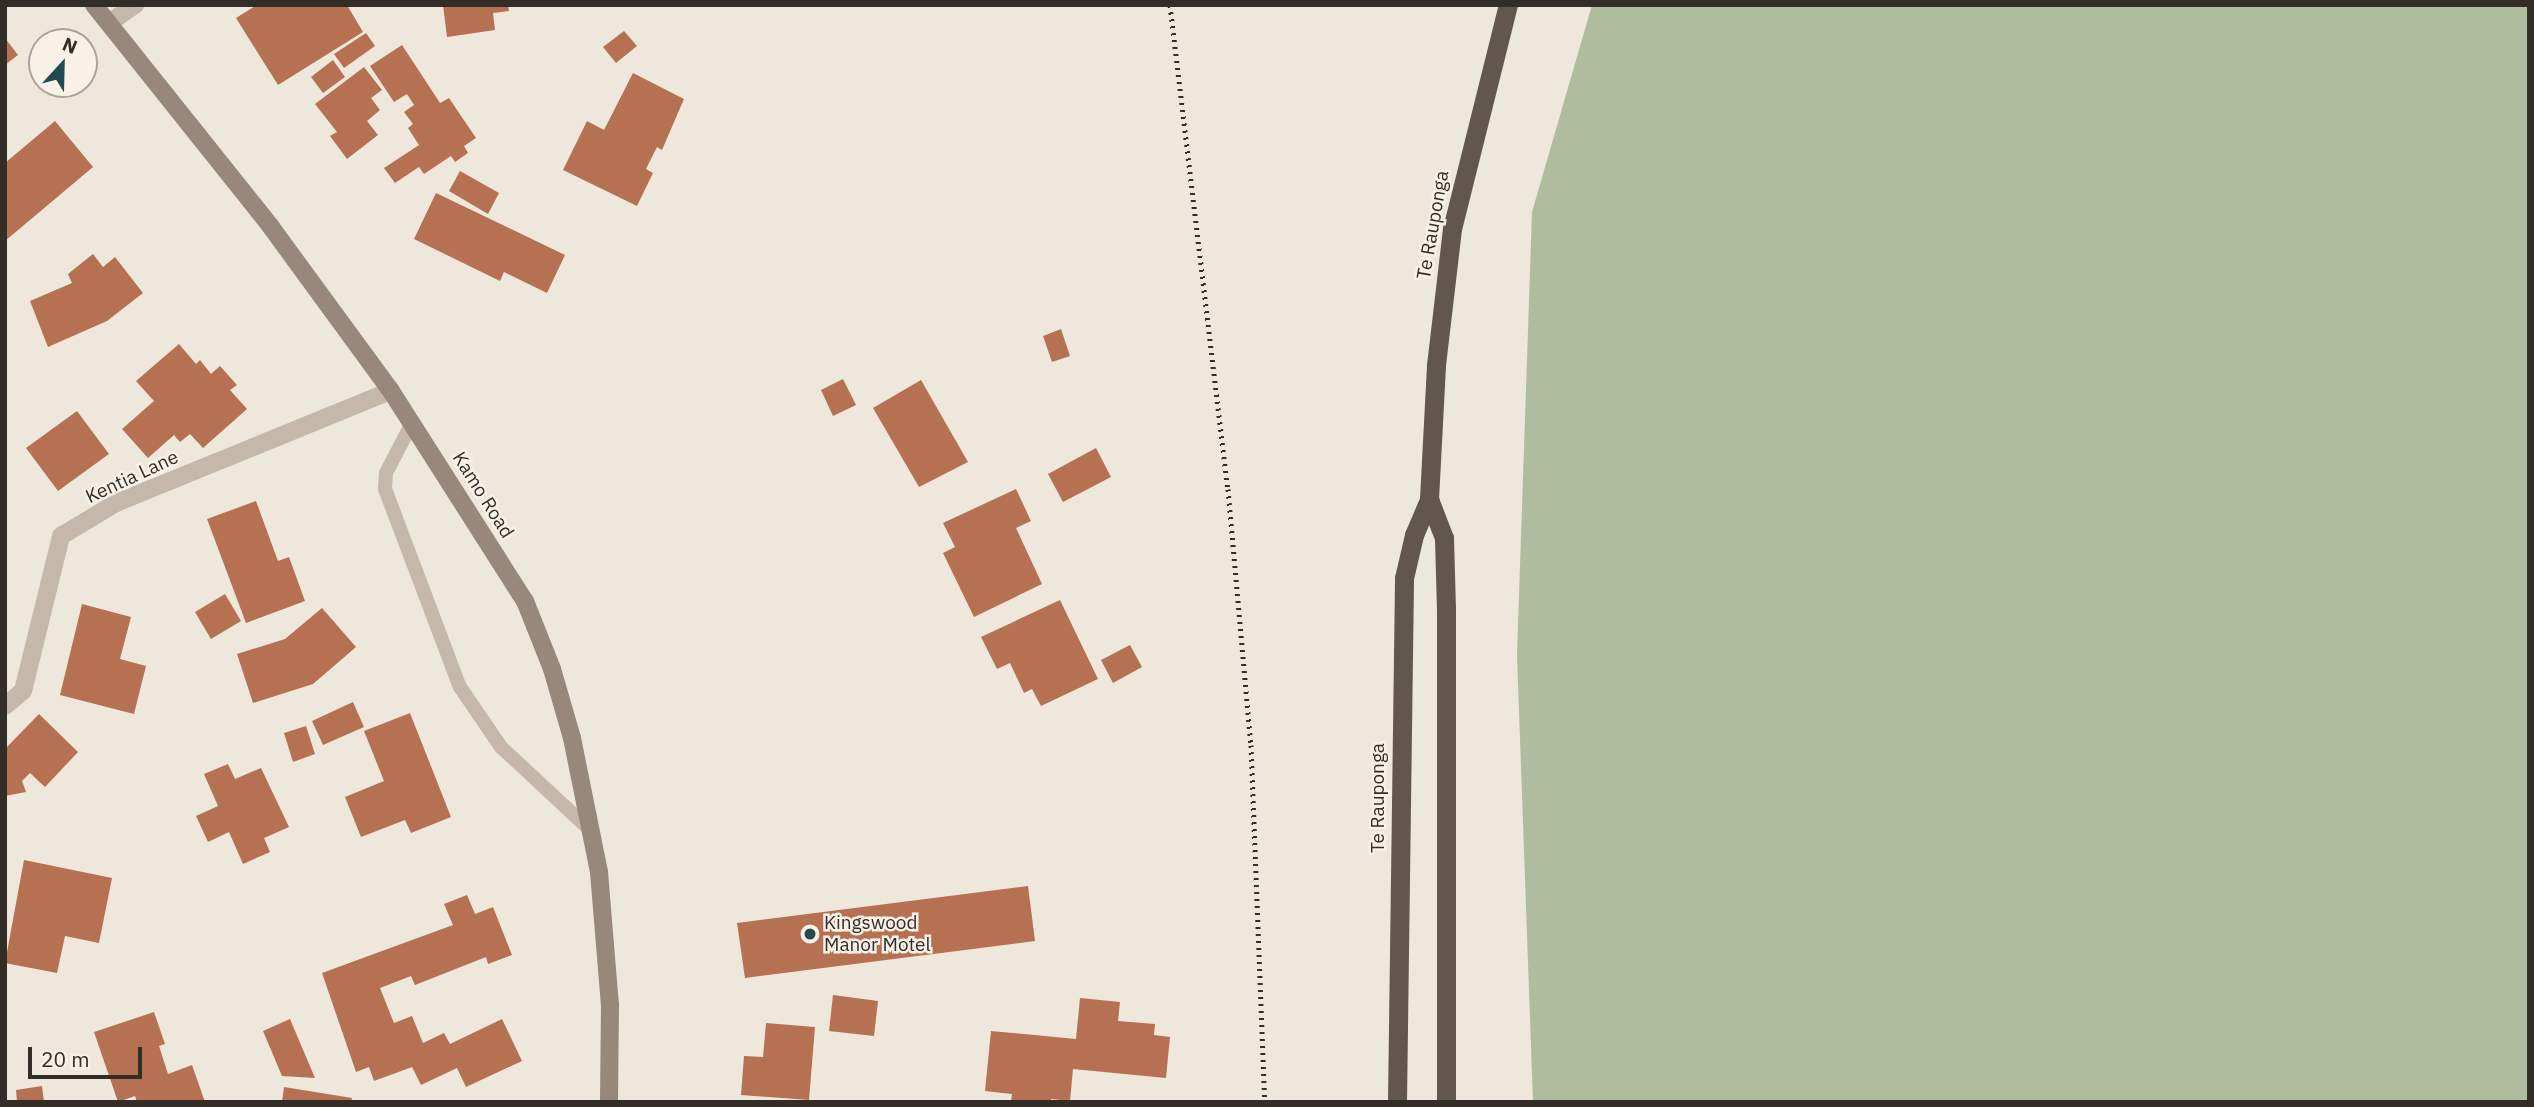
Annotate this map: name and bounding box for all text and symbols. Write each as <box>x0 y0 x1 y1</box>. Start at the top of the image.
north arrow <box>28 28 98 98</box>
text: N <box>59 32 81 59</box>
street label: Te Rauponga <box>1412 169 1454 281</box>
street label: Kentia Lane <box>82 446 182 508</box>
street label: Kamo Road <box>448 448 518 542</box>
street label: Te Rauponga <box>1367 743 1389 853</box>
place label: Kingswood Manor Motel <box>824 912 931 956</box>
marker: Kingswood Manor Motel <box>802 926 818 942</box>
scale bar <box>32 1034 145 1078</box>
text: 20 m <box>41 1045 90 1073</box>

